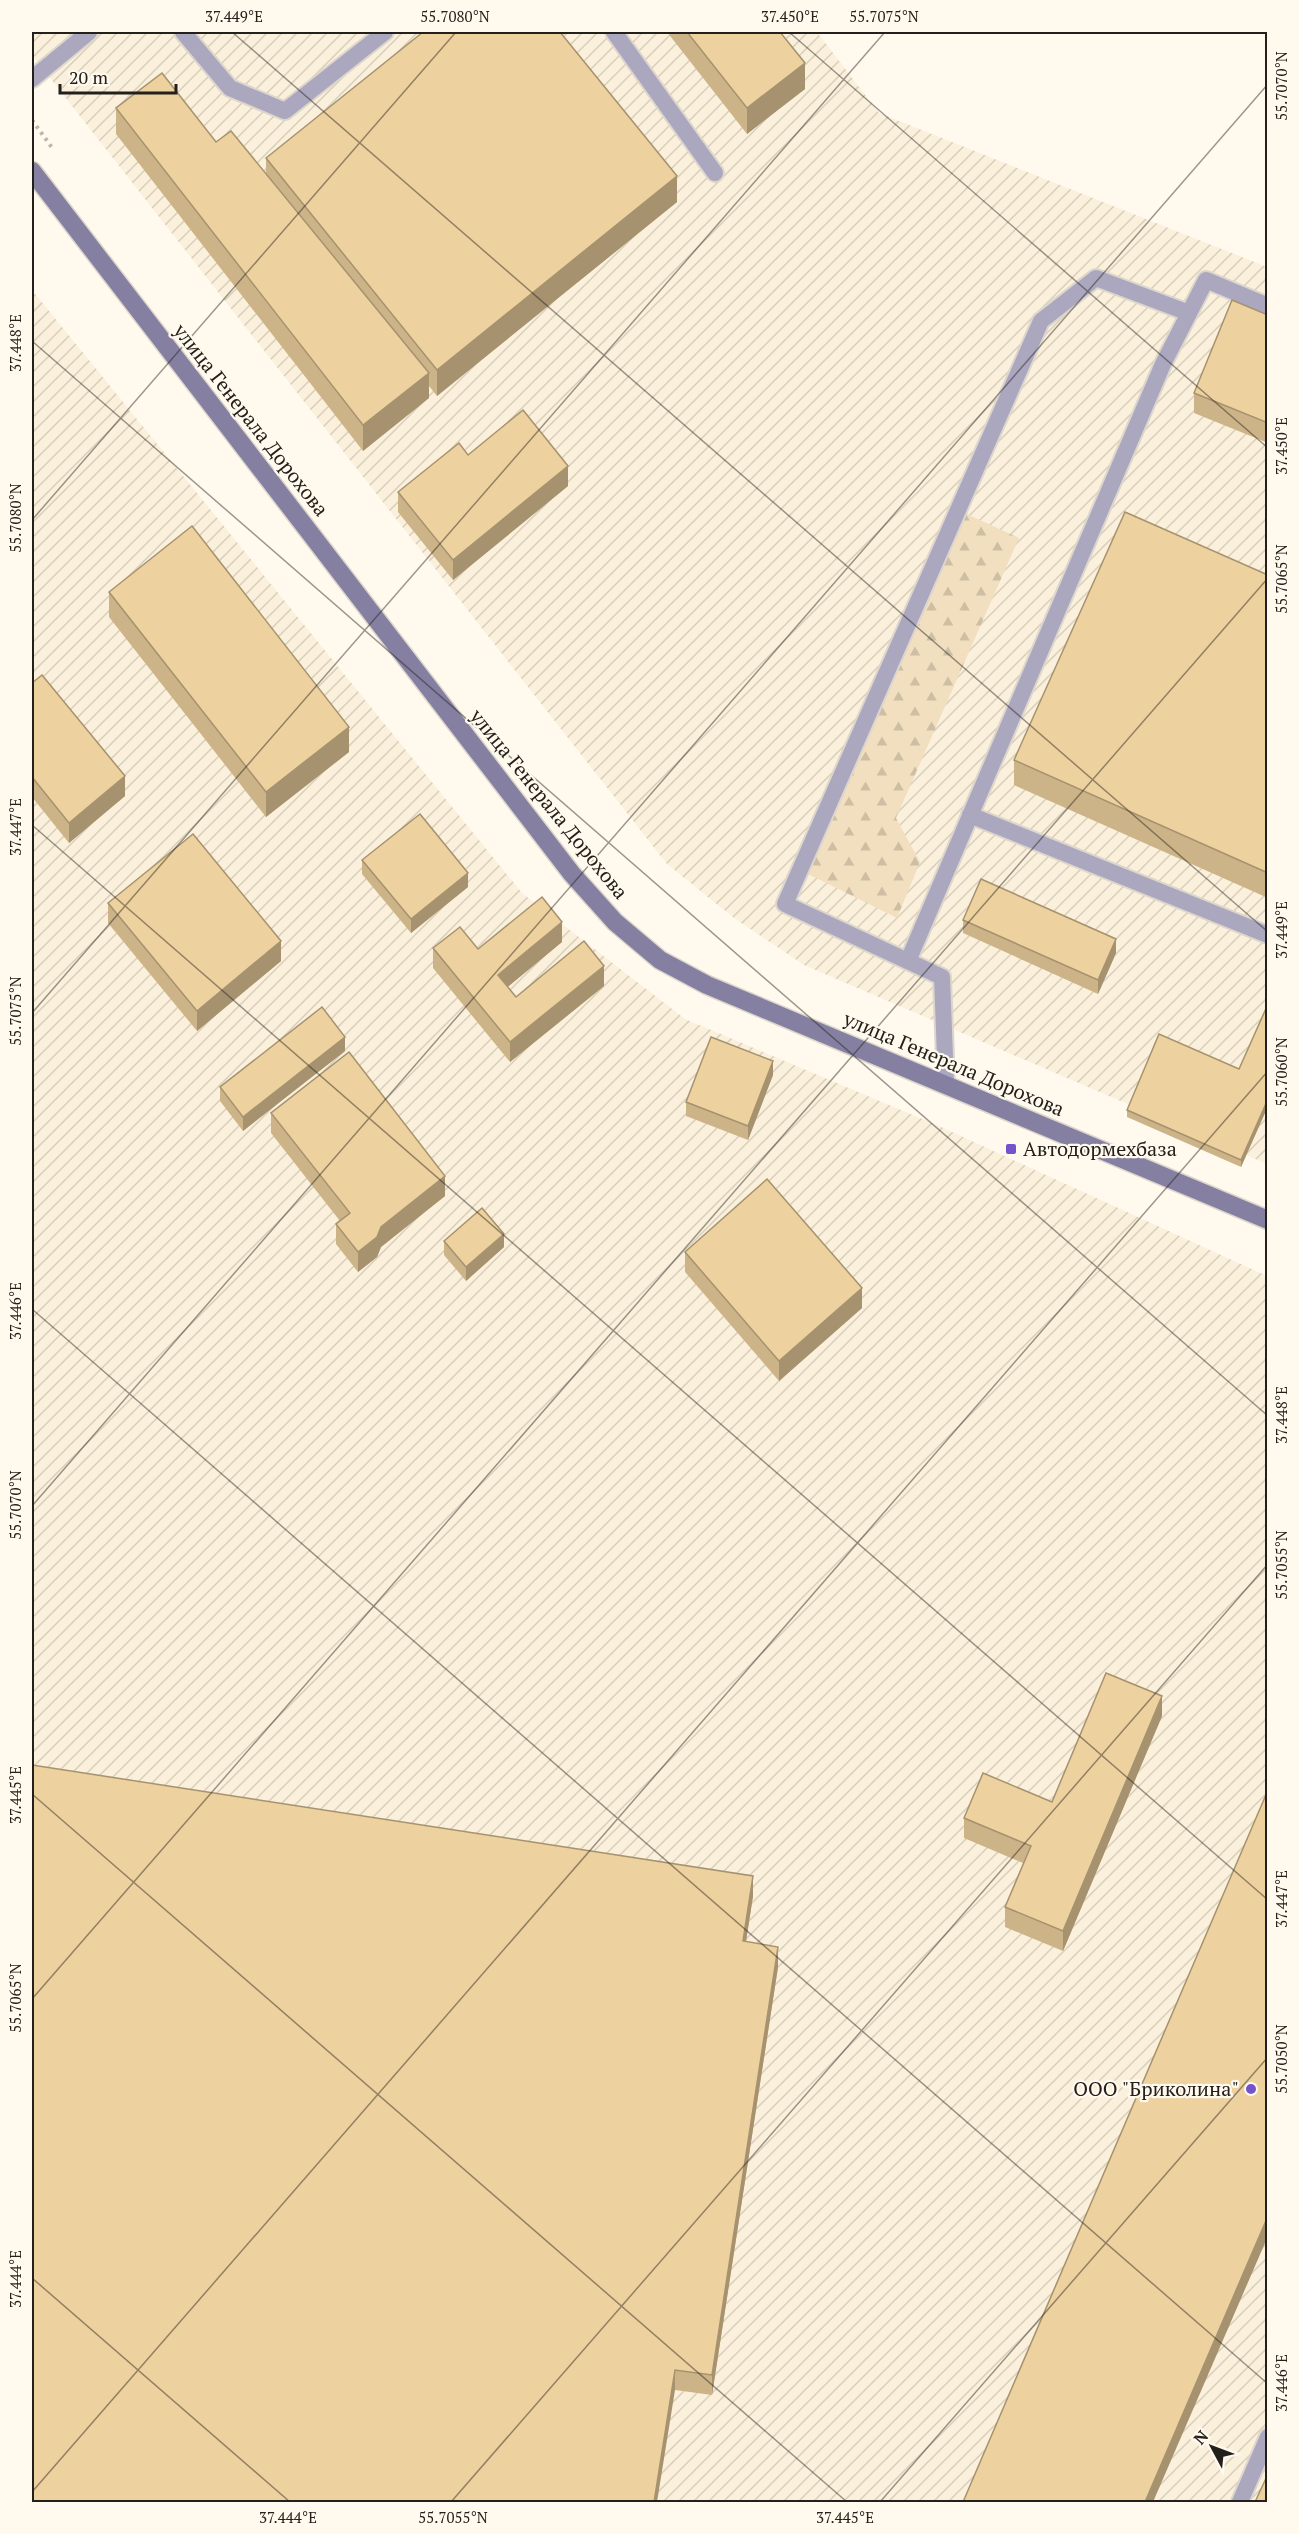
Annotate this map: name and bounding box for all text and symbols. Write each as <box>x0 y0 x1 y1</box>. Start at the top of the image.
text: 37.449°E <box>205 6 263 26</box>
text: 55.7080°N <box>420 6 490 26</box>
text: 37.450°E <box>761 6 819 26</box>
text: 55.7075°N <box>849 6 919 26</box>
text: 55.7070°N <box>1271 51 1291 121</box>
scale bar <box>60 57 176 95</box>
text: 20 m <box>69 65 109 89</box>
text: 37.448°E <box>5 314 25 372</box>
street label: улица Генерала Дорохова <box>167 317 335 521</box>
text: 37.450°E <box>1271 417 1291 475</box>
text: 55.7080°N <box>5 483 25 553</box>
text: 55.7065°N <box>1271 544 1291 614</box>
street label: улица Генерала Дорохова <box>464 702 635 904</box>
text: 37.447°E <box>5 798 25 856</box>
text: 37.449°E <box>1271 901 1291 959</box>
text: 55.7075°N <box>5 976 25 1046</box>
street label: улица Генерала Дорохова <box>839 1004 1069 1122</box>
text: 55.7060°N <box>1271 1037 1291 1107</box>
place label: Автодормехбаза <box>1023 1135 1177 1162</box>
marker: Автодормехбаза <box>1004 1142 1018 1156</box>
text: 37.446°E <box>5 1282 25 1340</box>
text: 37.448°E <box>1271 1386 1291 1444</box>
text: 55.7070°N <box>5 1470 25 1540</box>
text: 55.7055°N <box>1271 1530 1291 1600</box>
text: 37.445°E <box>5 1766 25 1824</box>
text: 37.447°E <box>1271 1870 1291 1928</box>
text: 55.7065°N <box>5 1963 25 2033</box>
text: 55.7050°N <box>1271 2024 1291 2094</box>
place label: ООО "Бриколина" <box>1073 2075 1239 2102</box>
marker: ООО "Бриколина" <box>1244 2082 1258 2096</box>
text: 37.444°E <box>5 2250 25 2308</box>
text: 37.446°E <box>1271 2354 1291 2412</box>
north arrow <box>1182 2417 1242 2477</box>
text: N <box>1188 2425 1213 2449</box>
text: 37.444°E <box>259 2507 317 2527</box>
text: 55.7055°N <box>418 2507 488 2527</box>
text: 37.445°E <box>816 2507 874 2527</box>

